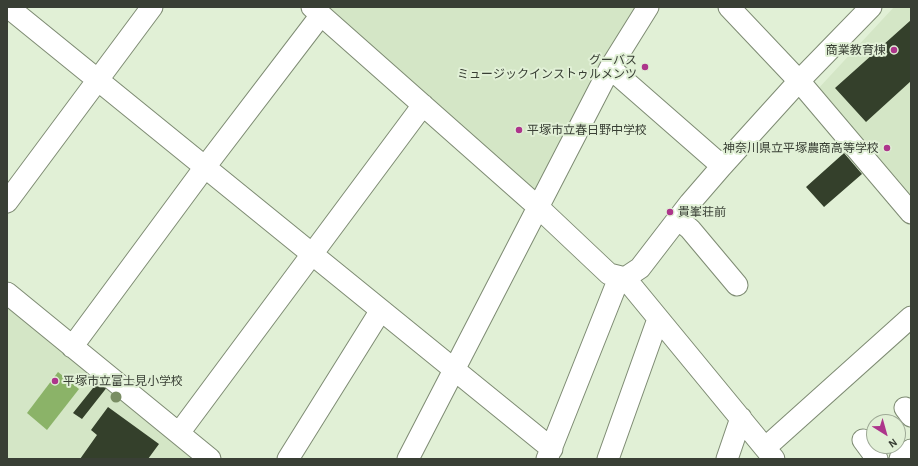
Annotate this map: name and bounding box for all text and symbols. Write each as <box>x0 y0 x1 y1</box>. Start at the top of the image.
place label: 商業教育棟 <box>826 43 886 57</box>
marker: 商業教育棟 <box>889 45 899 55</box>
place label: グーバス ミュージックインストゥルメンツ <box>457 53 637 81</box>
marker: グーバス ミュージックインストゥルメンツ <box>640 62 650 72</box>
place label: 平塚市立春日野中学校 <box>527 123 647 137</box>
marker: 平塚市立春日野中学校 <box>514 125 524 135</box>
place label: 神奈川県立平塚農商高等学校 <box>723 141 879 155</box>
marker: 神奈川県立平塚農商高等学校 <box>882 143 892 153</box>
place label: 貴峯荘前 <box>678 205 726 219</box>
marker: 貴峯荘前 <box>665 207 675 217</box>
place label: 平塚市立富士見小学校 <box>63 374 183 388</box>
marker: 平塚市立富士見小学校 <box>50 376 60 386</box>
north arrow <box>866 414 906 454</box>
text: N <box>887 436 899 450</box>

